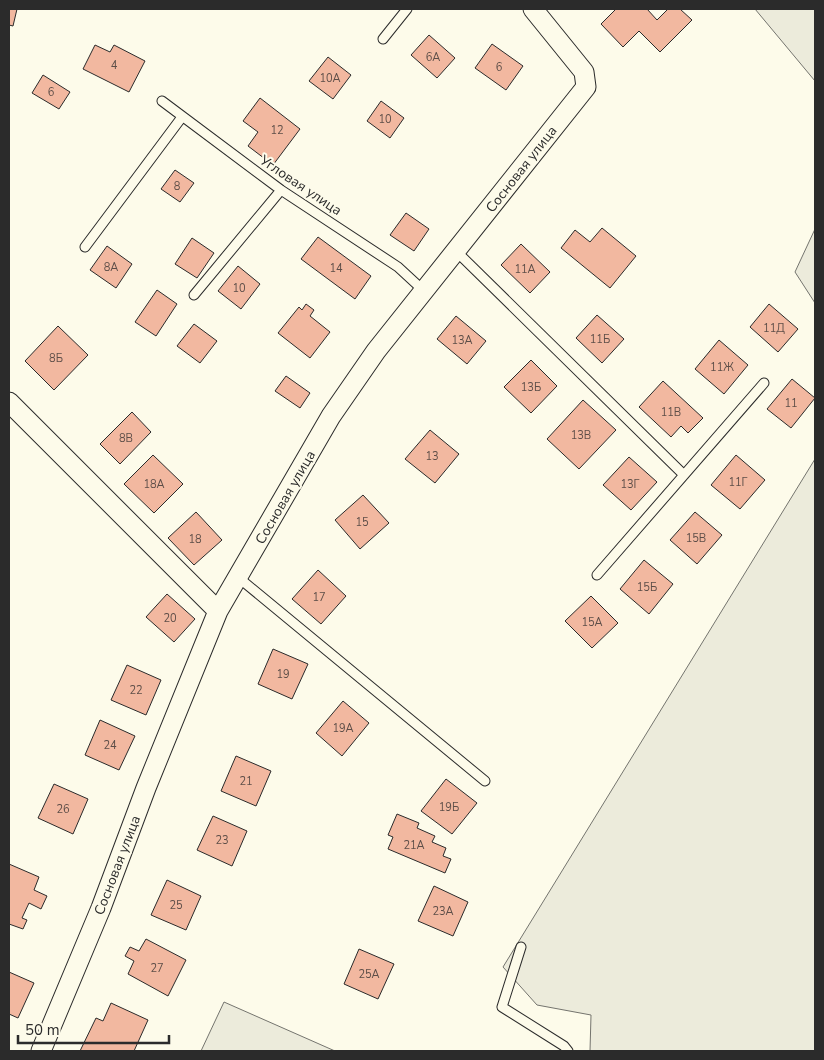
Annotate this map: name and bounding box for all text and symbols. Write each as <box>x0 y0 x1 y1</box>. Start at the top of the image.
house number: 6А <box>426 50 440 65</box>
house number: 4 <box>111 58 118 73</box>
house number: 6 <box>496 60 503 75</box>
house number: 10А <box>319 71 341 86</box>
house number: 6 <box>48 85 55 100</box>
house number: 10 <box>378 112 392 127</box>
street label: Сосновая улица <box>481 122 561 217</box>
house number: 12 <box>270 123 284 138</box>
street label: Угловая улица <box>255 150 346 220</box>
house number: 8 <box>174 179 181 194</box>
house number: 8А <box>104 260 118 275</box>
house number: 14 <box>329 261 343 276</box>
house number: 11А <box>514 262 536 277</box>
house number: 10 <box>232 281 246 296</box>
house number: 11Д <box>763 321 785 336</box>
house number: 11Б <box>590 332 610 347</box>
house number: 13А <box>451 333 473 348</box>
house number: 8Б <box>49 351 63 366</box>
house number: 11Ж <box>710 360 734 375</box>
house number: 13Б <box>521 380 541 395</box>
house number: 11 <box>784 396 798 411</box>
house number: 11В <box>661 405 681 420</box>
house number: 13В <box>571 428 591 443</box>
house number: 8В <box>119 431 133 446</box>
street label: Сосновая улица <box>251 447 320 548</box>
house number: 13 <box>425 449 439 464</box>
house number: 11Г <box>728 475 748 490</box>
house number: 18А <box>143 477 165 492</box>
house number: 13Г <box>620 477 640 492</box>
house number: 15 <box>355 515 369 530</box>
house number: 15В <box>686 531 706 546</box>
house number: 18 <box>188 532 202 547</box>
house number: 15Б <box>637 580 657 595</box>
house number: 17 <box>312 590 326 605</box>
house number: 20 <box>163 611 177 626</box>
house number: 15А <box>581 615 603 630</box>
house number: 19 <box>276 667 290 682</box>
house number: 22 <box>129 683 143 698</box>
house number: 19А <box>332 721 354 736</box>
house number: 24 <box>103 738 117 753</box>
house number: 21 <box>239 774 253 789</box>
house number: 19Б <box>439 800 459 815</box>
house number: 26 <box>56 802 70 817</box>
street label: Сосновая улица <box>90 813 145 918</box>
house number: 23 <box>215 833 229 848</box>
house number: 21А <box>403 838 425 853</box>
house number: 25 <box>169 898 183 913</box>
house number: 23А <box>432 904 454 919</box>
house number: 27 <box>150 961 164 976</box>
house number: 25А <box>358 967 380 982</box>
scale bar <box>18 1012 169 1044</box>
text: 50 m <box>25 1020 60 1040</box>

